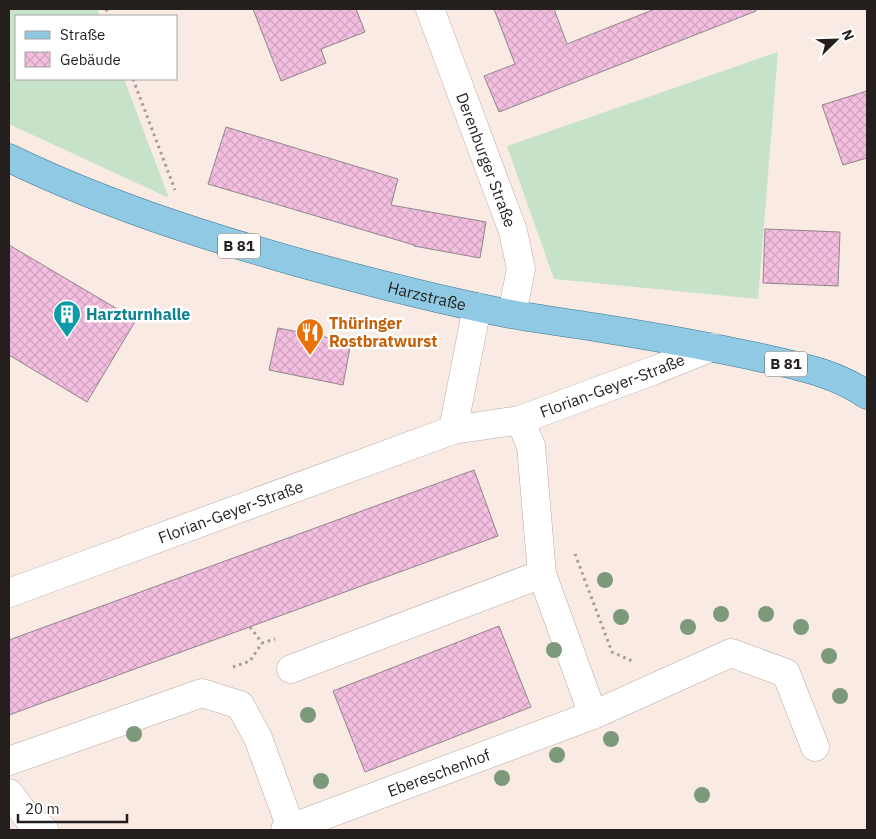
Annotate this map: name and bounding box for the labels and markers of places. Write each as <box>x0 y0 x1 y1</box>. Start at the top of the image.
building icon: Harzturnhalle <box>52 299 82 338</box>
place label: Harzturnhalle <box>86 304 190 324</box>
place label: Thüringer Rostbratwurst <box>329 313 437 351</box>
restaurant icon: Thüringer Rostbratwurst <box>295 317 325 356</box>

